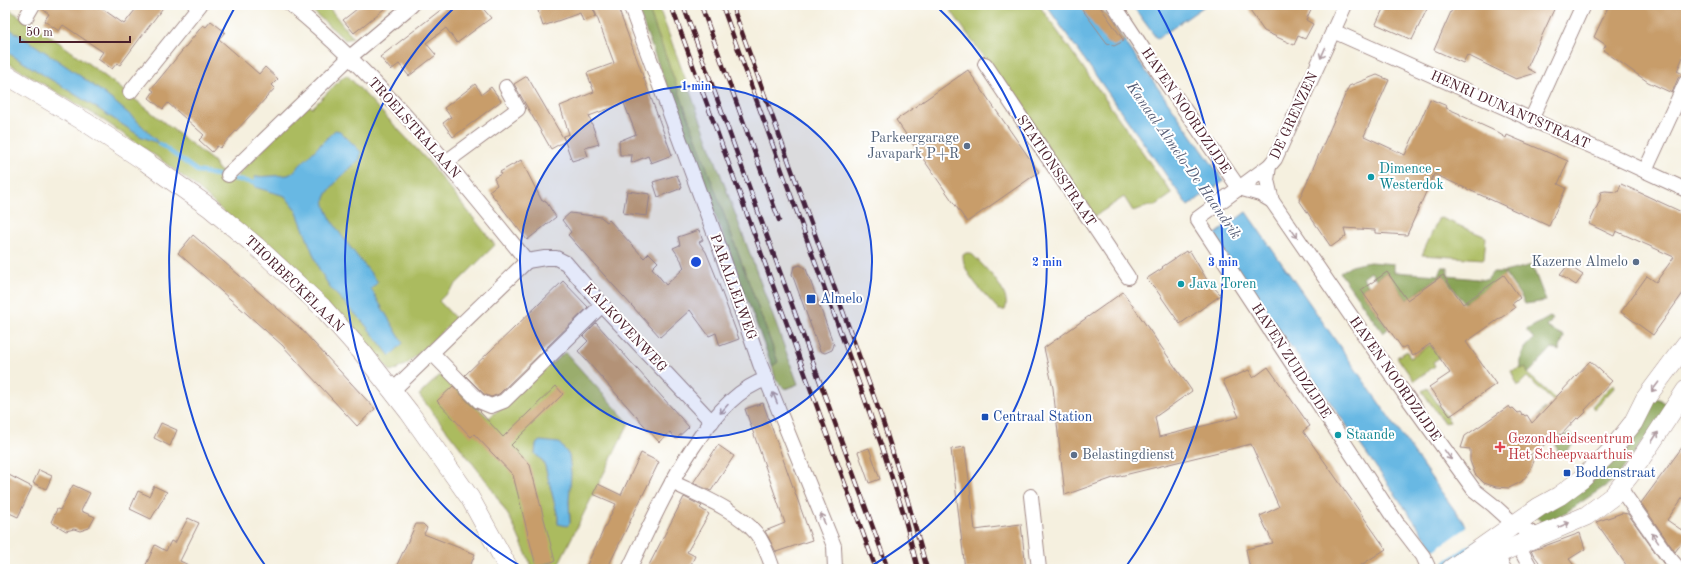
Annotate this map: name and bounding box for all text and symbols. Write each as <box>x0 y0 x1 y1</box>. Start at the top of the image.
scale bar <box>20 18 130 44</box>
text: 50 m <box>26 26 53 39</box>
street label: HAVEN NOORDZIJDE <box>1139 45 1233 177</box>
one-way arrow <box>1319 47 1326 59</box>
street label: HENRI DUNANTSTRAAT <box>1428 68 1592 152</box>
street label: DE GRENZEN <box>1268 70 1320 162</box>
street label: TROELSTRALAAN <box>365 75 463 181</box>
water label: Kanaal Almelo-De Haandrik <box>1122 79 1243 242</box>
text: 1 min <box>681 81 711 93</box>
street label: STATIONSSTRAAT <box>1014 113 1098 229</box>
place label: Parkeergarage Javapark P+R <box>867 131 959 161</box>
marker: Parkeergarage Javapark P+R <box>962 141 972 151</box>
place label: Dimence - Westerdok <box>1379 162 1444 192</box>
marker: Dimence - Westerdok <box>1366 172 1376 182</box>
one-way arrow <box>1290 227 1298 238</box>
street label: PARALLELWEG <box>707 232 759 342</box>
street label: THORBECKELAAN <box>242 233 346 335</box>
centre of rings <box>689 255 703 269</box>
place label: Kazerne Almelo <box>1531 255 1628 269</box>
text: 2 min <box>1032 257 1062 269</box>
text: 3 min <box>1208 257 1238 269</box>
marker: Kazerne Almelo <box>1631 257 1641 267</box>
place label: Java Toren <box>1189 277 1257 291</box>
marker: Java Toren <box>1176 279 1186 289</box>
street label: KALKOVENWEG <box>581 281 669 375</box>
place label: Almelo <box>820 292 863 306</box>
marker: Almelo <box>805 293 817 305</box>
street label: HAVEN ZUIDZIJDE <box>1249 301 1333 421</box>
street label: HAVEN NOORDZIJDE <box>1347 314 1443 444</box>
one-way arrow <box>1650 382 1659 393</box>
one-way arrow <box>771 393 779 405</box>
one-way arrow <box>719 403 728 414</box>
place label: Centraal Station <box>993 410 1093 424</box>
marker: Centraal Station <box>980 412 990 422</box>
place label: Staande <box>1346 428 1395 442</box>
marker: Staande <box>1333 430 1343 440</box>
place label: Gezondheidscentrum Het Scheepvaarthuis <box>1508 432 1633 462</box>
one-way arrow <box>1651 432 1659 443</box>
marker: Gezondheidscentrum Het Scheepvaarthuis <box>1495 442 1505 452</box>
place label: Belastingdienst <box>1082 448 1175 462</box>
one-way arrow <box>1444 449 1452 460</box>
marker: Belastingdienst <box>1069 450 1079 460</box>
place label: Boddenstraat <box>1575 466 1656 480</box>
marker: Boddenstraat <box>1562 468 1572 478</box>
one-way arrow <box>819 513 827 525</box>
one-way arrow <box>1557 521 1569 528</box>
one-way arrow <box>1651 533 1659 544</box>

